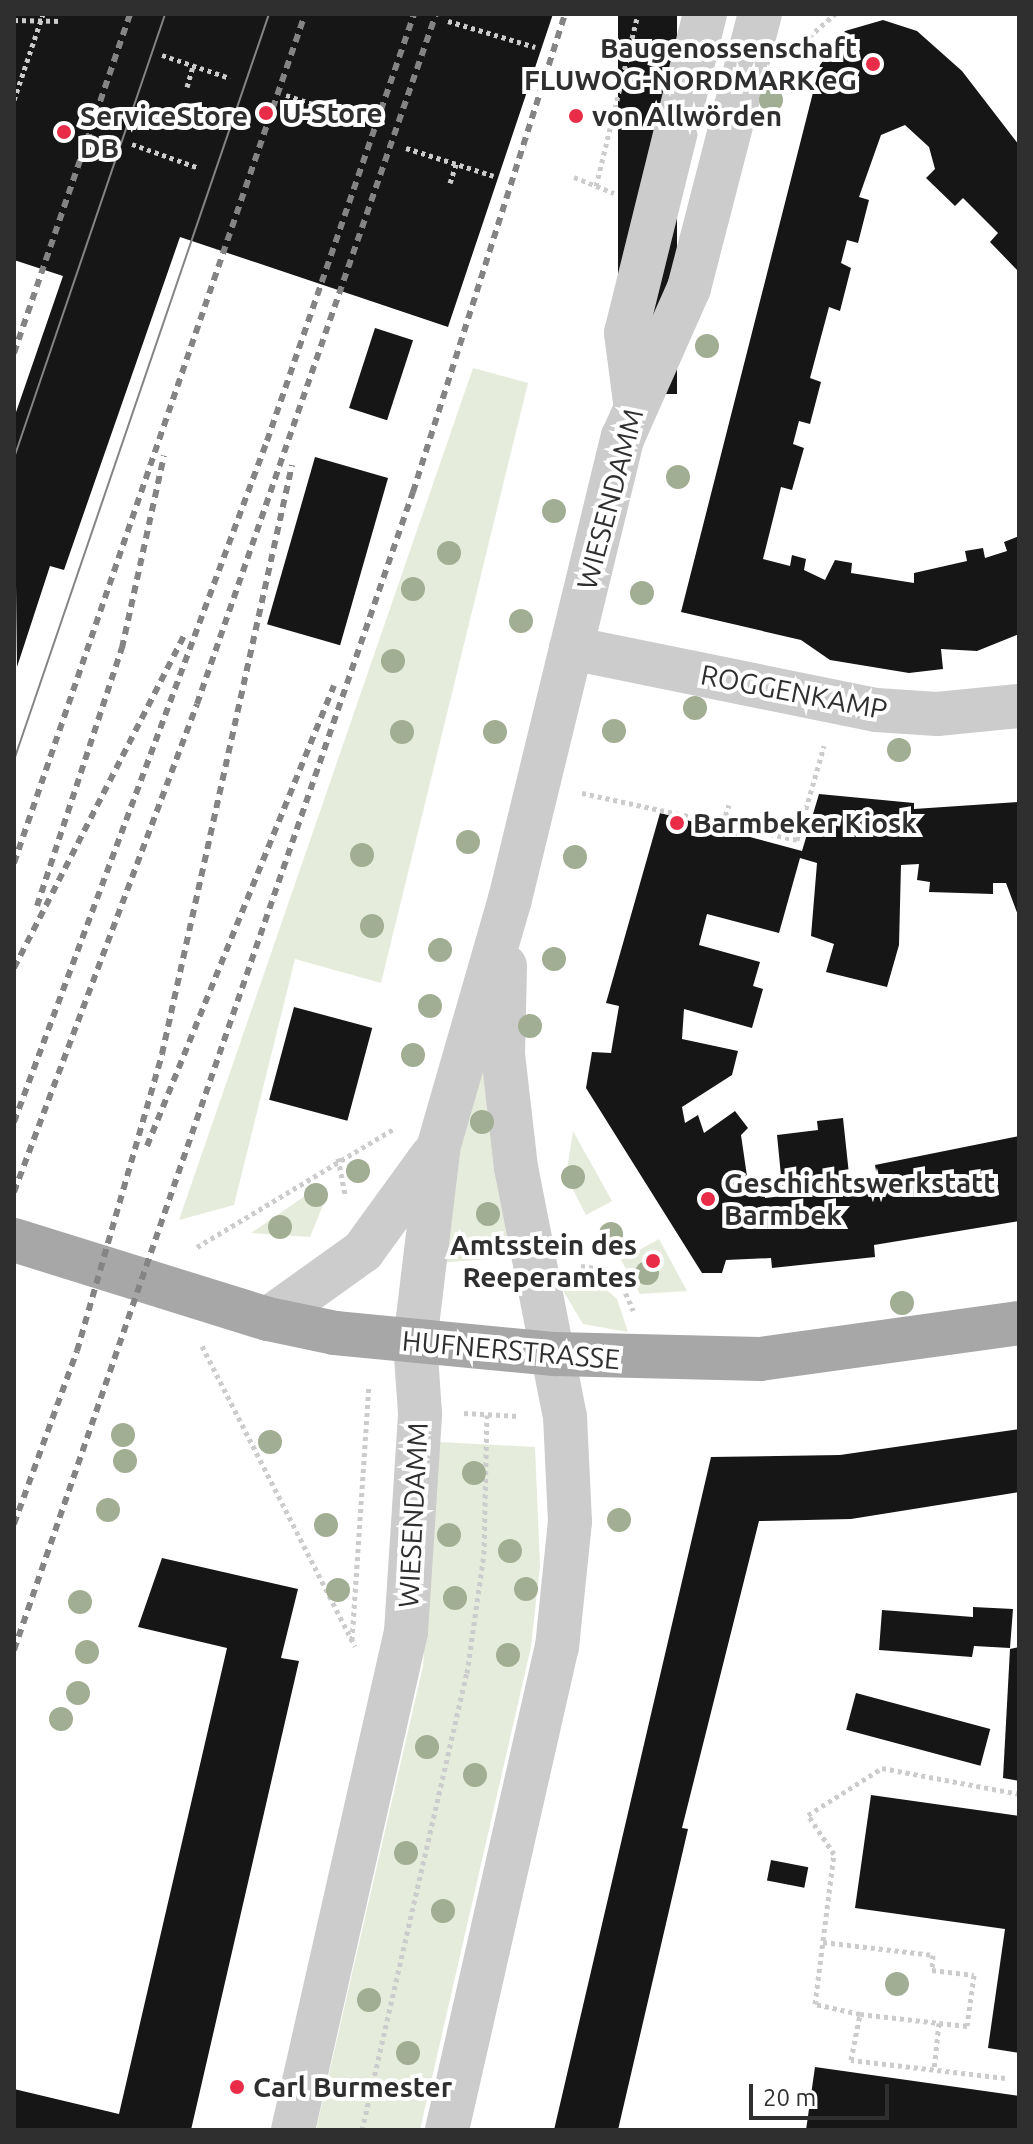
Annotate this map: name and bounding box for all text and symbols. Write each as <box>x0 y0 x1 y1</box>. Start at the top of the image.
place label: Baugenossenschaft FLUWOG-NORDMARK eG <box>524 31 857 97</box>
marker: Baugenossenschaft FLUWOG-NORDMARK eG <box>864 55 882 73</box>
place label: U-Store <box>282 96 383 130</box>
place label: ServiceStore DB <box>80 99 248 165</box>
place label: von Allwörden <box>592 99 782 133</box>
marker: U-Store <box>257 104 275 122</box>
marker: von Allwörden <box>567 107 585 125</box>
marker: ServiceStore DB <box>55 123 73 141</box>
street label: WIESENDAMM <box>570 405 650 593</box>
street label: ROGGENKAMP <box>698 657 890 727</box>
place label: Barmbeker Kiosk <box>693 806 917 840</box>
marker: Barmbeker Kiosk <box>668 814 686 832</box>
place label: Geschichtswerkstatt Barmbek <box>724 1166 995 1232</box>
marker: Geschichtswerkstatt Barmbek <box>699 1190 717 1208</box>
place label: Amtsstein des Reeperamtes <box>450 1228 637 1294</box>
marker: Amtsstein des Reeperamtes <box>644 1252 662 1270</box>
street label: HUFNERSTRASSE <box>401 1324 621 1376</box>
street label: WIESENDAMM <box>391 1422 435 1608</box>
scale bar <box>753 2068 893 2118</box>
place label: Carl Burmester <box>253 2070 452 2104</box>
marker: Carl Burmester <box>228 2078 246 2096</box>
text: 20 m <box>763 2084 816 2111</box>

